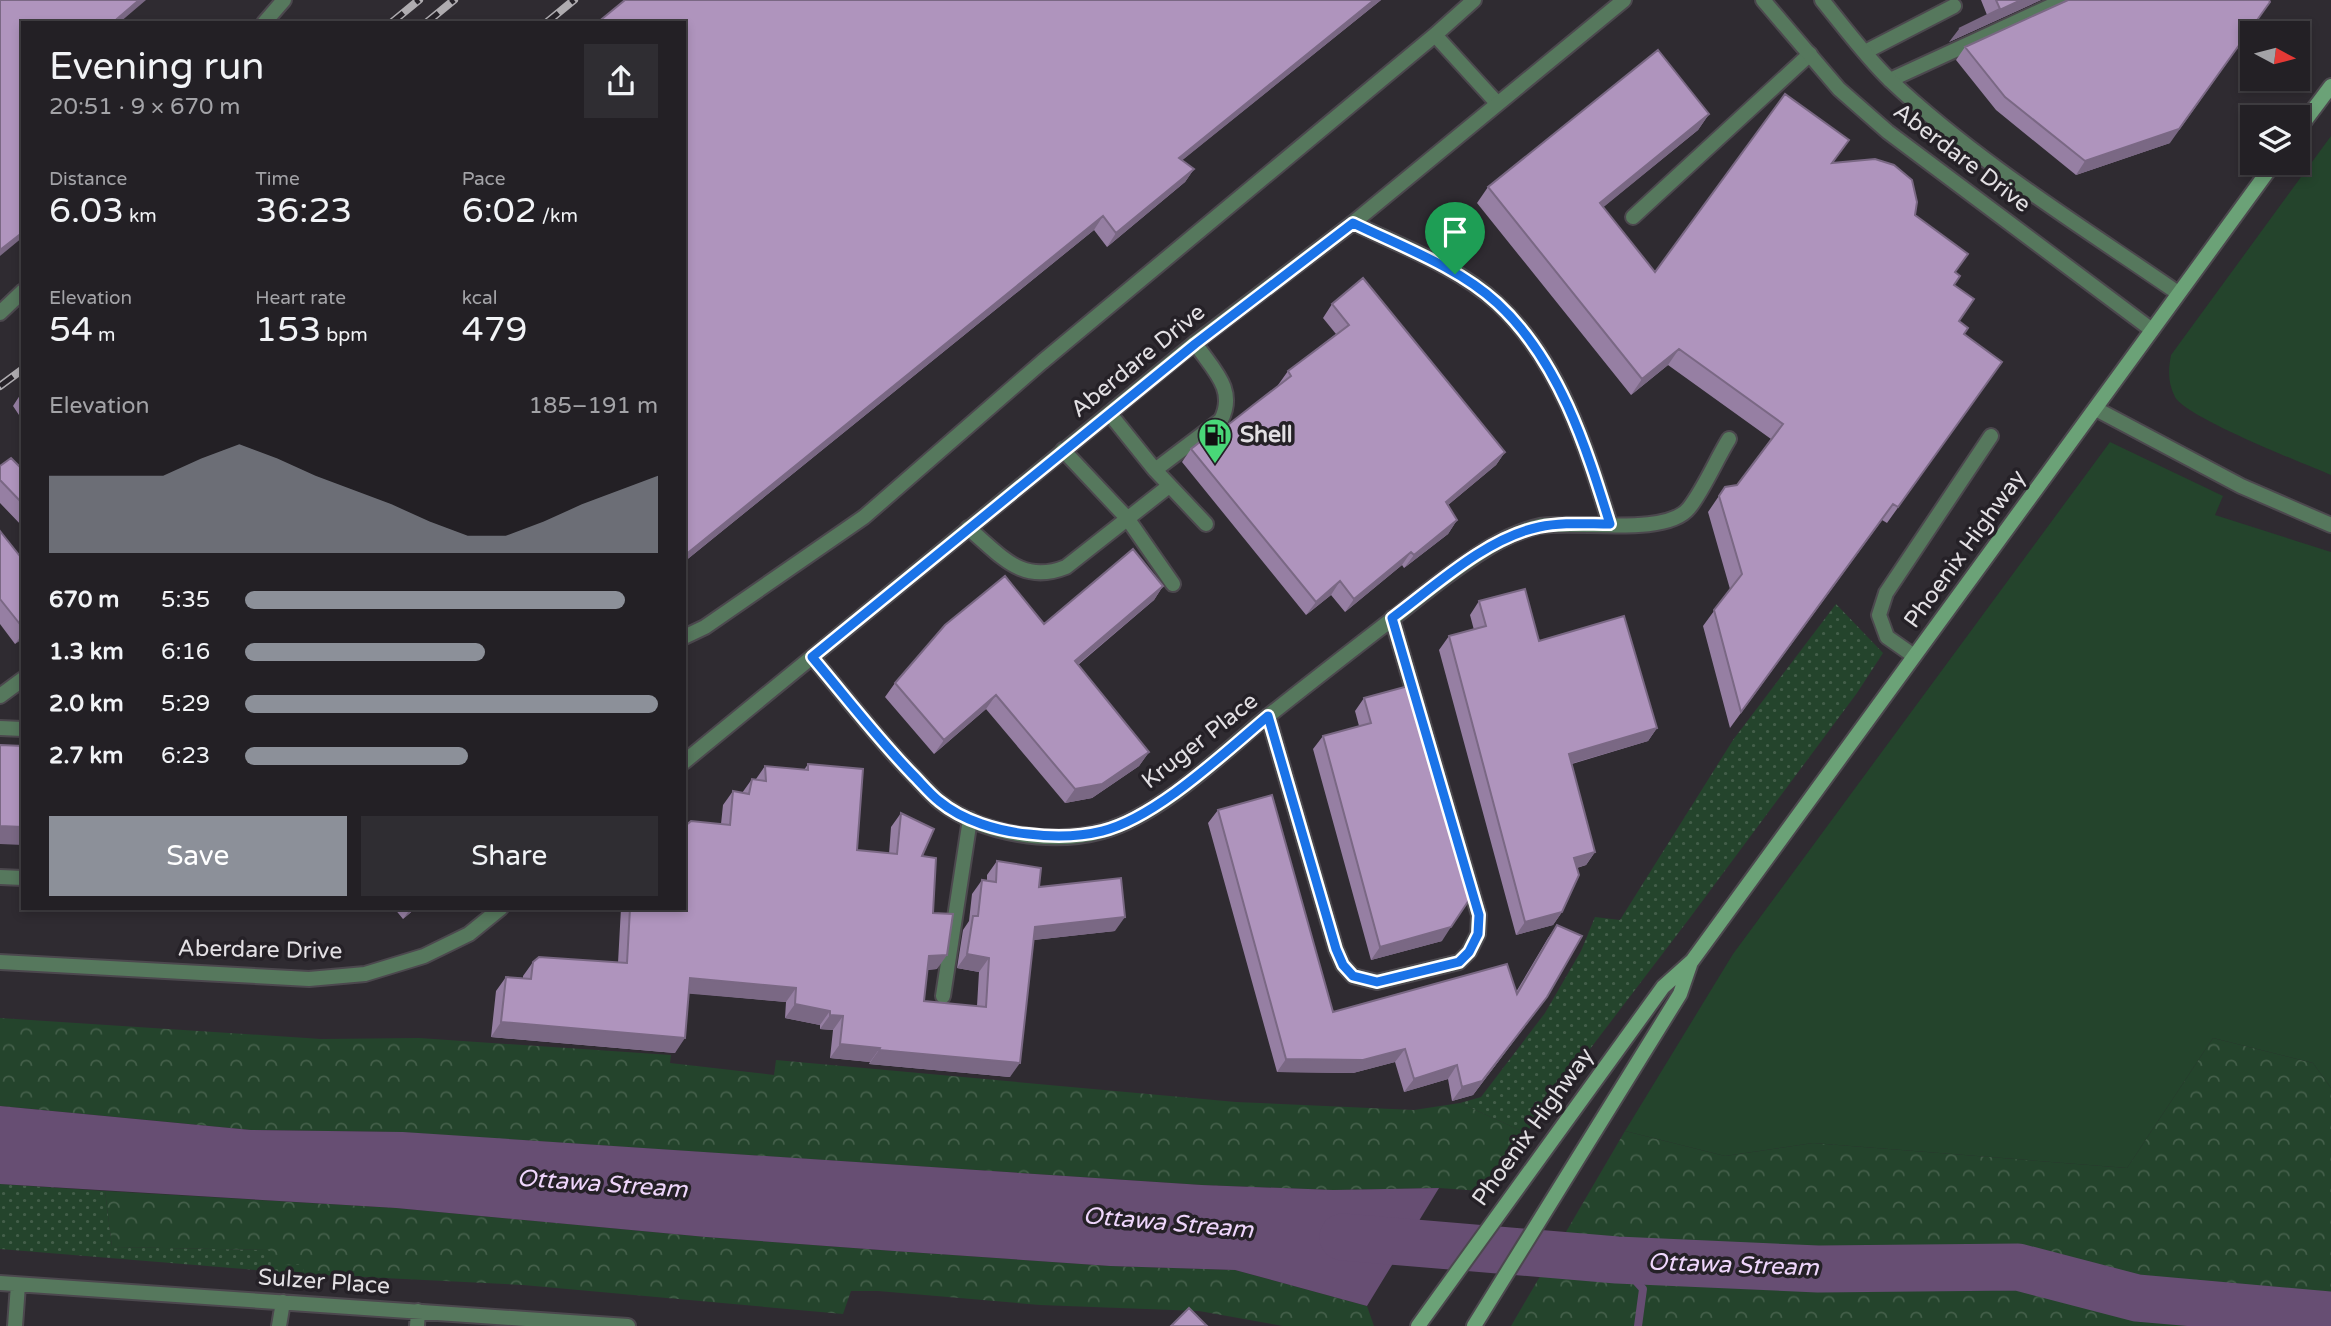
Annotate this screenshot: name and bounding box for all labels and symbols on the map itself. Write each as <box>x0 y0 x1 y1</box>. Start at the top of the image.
north arrow <box>2240 21 2310 91</box>
street label: Aberdare Drive <box>1888 97 2036 219</box>
pin <box>1425 202 1485 274</box>
street label: Aberdare Drive <box>1065 298 1211 424</box>
fuel station icon: Shell <box>1196 416 1234 465</box>
place label: Shell <box>1240 421 1292 449</box>
street label: Phoenix Highway <box>1898 464 2032 634</box>
street label: Kruger Place <box>1136 687 1264 795</box>
street label: Aberdare Drive <box>177 935 343 965</box>
street label: Phoenix Highway <box>1466 1042 1600 1212</box>
water label: Ottawa Stream <box>516 1164 689 1204</box>
water label: Ottawa Stream <box>1082 1201 1255 1245</box>
water label: Ottawa Stream <box>1647 1248 1820 1283</box>
street label: Sulzer Place <box>257 1263 391 1301</box>

